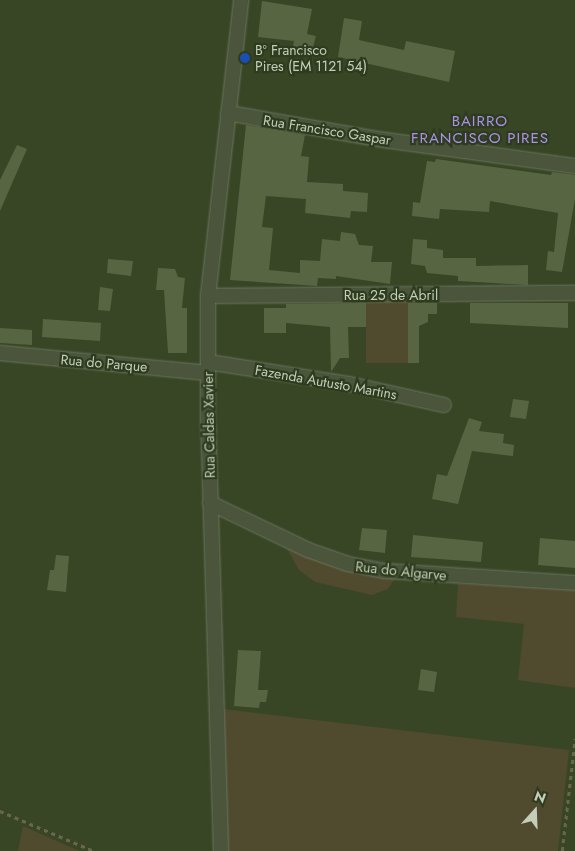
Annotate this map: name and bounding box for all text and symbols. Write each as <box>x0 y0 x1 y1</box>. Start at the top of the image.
place label: Bº Francisco Pires (EM 1121 54) <box>255 42 367 74</box>
marker: Bº Francisco Pires (EM 1121 54) <box>239 52 251 64</box>
street label: Rua Francisco Gaspar <box>262 112 392 148</box>
district label: BAIRRO FRANCISCO PIRES <box>409 112 551 147</box>
street label: Rua 25 de Abril <box>344 287 438 303</box>
street label: Rua do Parque <box>60 351 148 375</box>
street label: Fazenda Autusto Martins <box>254 361 398 403</box>
street label: Rua Caldas Xavier <box>200 372 218 478</box>
street label: Rua do Algarve <box>355 558 447 584</box>
north arrow <box>510 786 560 836</box>
text: N <box>531 786 549 808</box>

